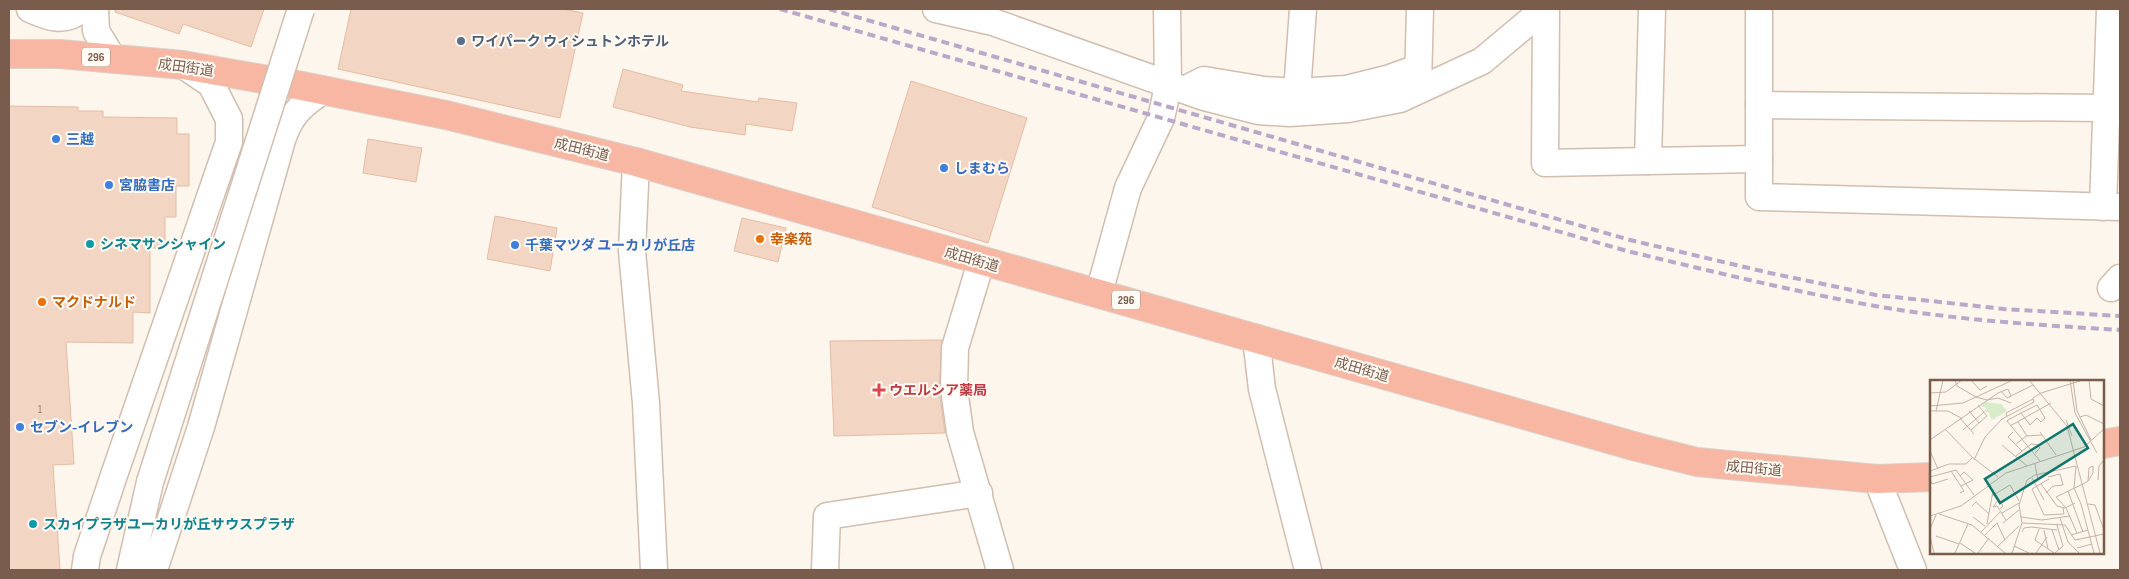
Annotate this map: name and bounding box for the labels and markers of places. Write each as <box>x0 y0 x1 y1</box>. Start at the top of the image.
place label: ワイパーク ウィシュトンホテル <box>471 33 669 50</box>
marker: ワイパーク ウィシュトンホテル <box>455 35 467 47</box>
place label: 三越 <box>66 131 94 148</box>
marker: 三越 <box>50 133 62 145</box>
place label: しまむら <box>954 160 1010 177</box>
marker: しまむら <box>938 162 950 174</box>
place label: 宮脇書店 <box>119 177 175 194</box>
marker: 宮脇書店 <box>103 179 115 191</box>
place label: 幸楽苑 <box>770 231 812 248</box>
marker: 幸楽苑 <box>754 233 766 245</box>
place label: シネマサンシャイン <box>100 236 226 253</box>
place label: 千葉マツダ ユーカリが丘店 <box>525 237 695 254</box>
marker: シネマサンシャイン <box>84 238 96 250</box>
marker: 千葉マツダ ユーカリが丘店 <box>509 239 521 251</box>
place label: マクドナルド <box>52 294 136 311</box>
marker: マクドナルド <box>36 296 48 308</box>
place label: ウエルシア薬局 <box>889 382 987 399</box>
marker: ウエルシア薬局 <box>873 384 885 396</box>
place label: セブン-イレブン <box>30 419 133 436</box>
marker: セブン-イレブン <box>14 421 26 433</box>
place label: スカイプラザユーカリが丘サウスプラザ <box>43 516 295 533</box>
marker: スカイプラザユーカリが丘サウスプラザ <box>27 518 39 530</box>

